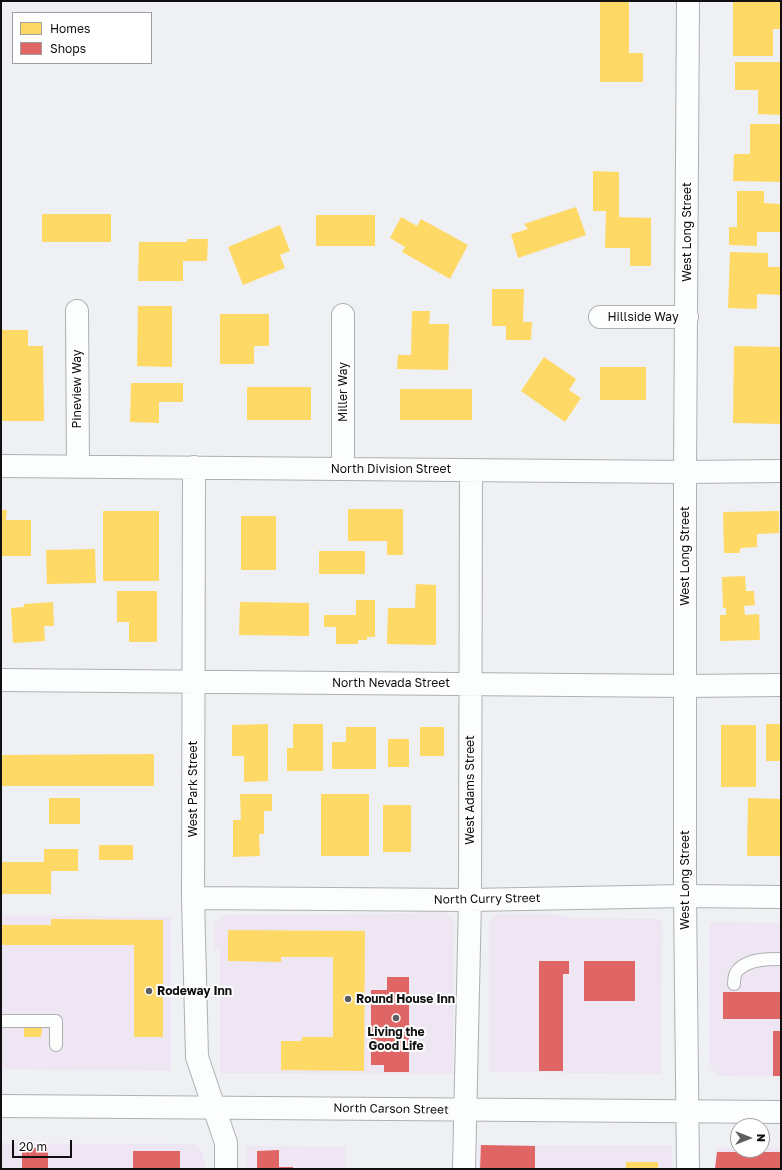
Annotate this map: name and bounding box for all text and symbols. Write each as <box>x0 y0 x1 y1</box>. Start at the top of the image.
legend <box>12 12 152 64</box>
text: Homes <box>50 21 90 36</box>
text: Shops <box>50 41 86 56</box>
street label: West Long Street <box>680 182 694 282</box>
street label: Hillside Way <box>607 310 679 324</box>
street label: Pineview Way <box>70 350 84 428</box>
street label: Miller Way <box>336 362 350 422</box>
street label: North Division Street <box>331 462 451 476</box>
street label: West Long Street <box>678 506 692 606</box>
street label: North Nevada Street <box>332 676 450 690</box>
street label: West Adams Street <box>463 735 477 845</box>
street label: West Park Street <box>186 741 200 837</box>
street label: West Long Street <box>678 830 692 930</box>
street label: North Curry Street <box>433 891 541 907</box>
place label: Rodeway Inn <box>157 984 232 998</box>
marker: Rodeway Inn <box>144 986 154 996</box>
place label: Round House Inn <box>356 992 455 1006</box>
marker: Round House Inn <box>343 994 353 1004</box>
marker: Living the Good Life <box>391 1013 401 1023</box>
place label: Living the Good Life <box>367 1025 425 1053</box>
street label: North Carson Street <box>333 1101 449 1117</box>
north arrow <box>730 1118 770 1158</box>
scale bar <box>14 1132 74 1158</box>
text: N <box>755 1134 768 1142</box>
text: 20 m <box>19 1139 47 1154</box>

